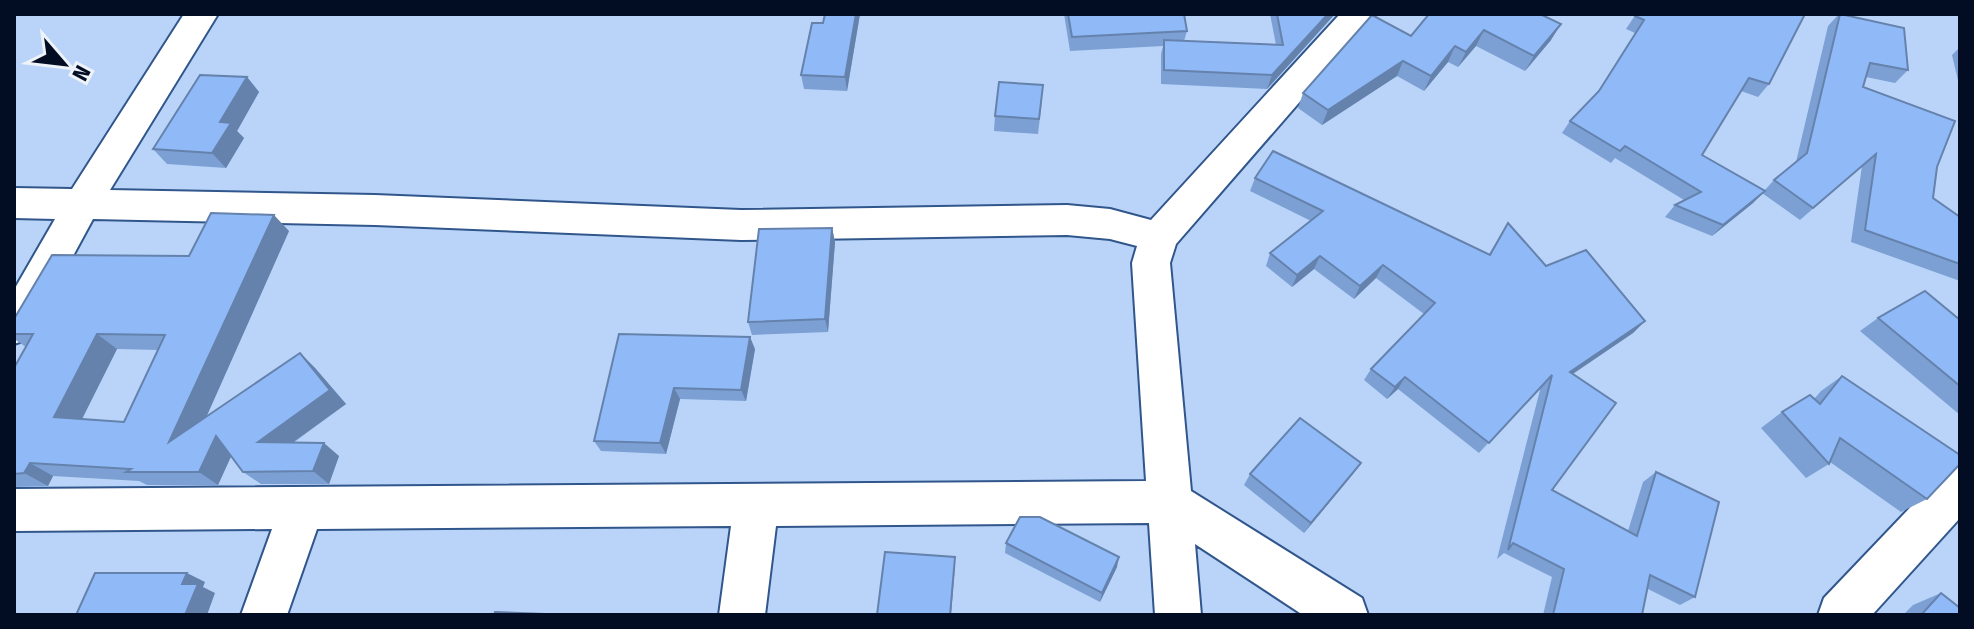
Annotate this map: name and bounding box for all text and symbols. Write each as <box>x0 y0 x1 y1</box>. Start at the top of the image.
north arrow <box>24 24 104 104</box>
text: N <box>66 61 96 85</box>

